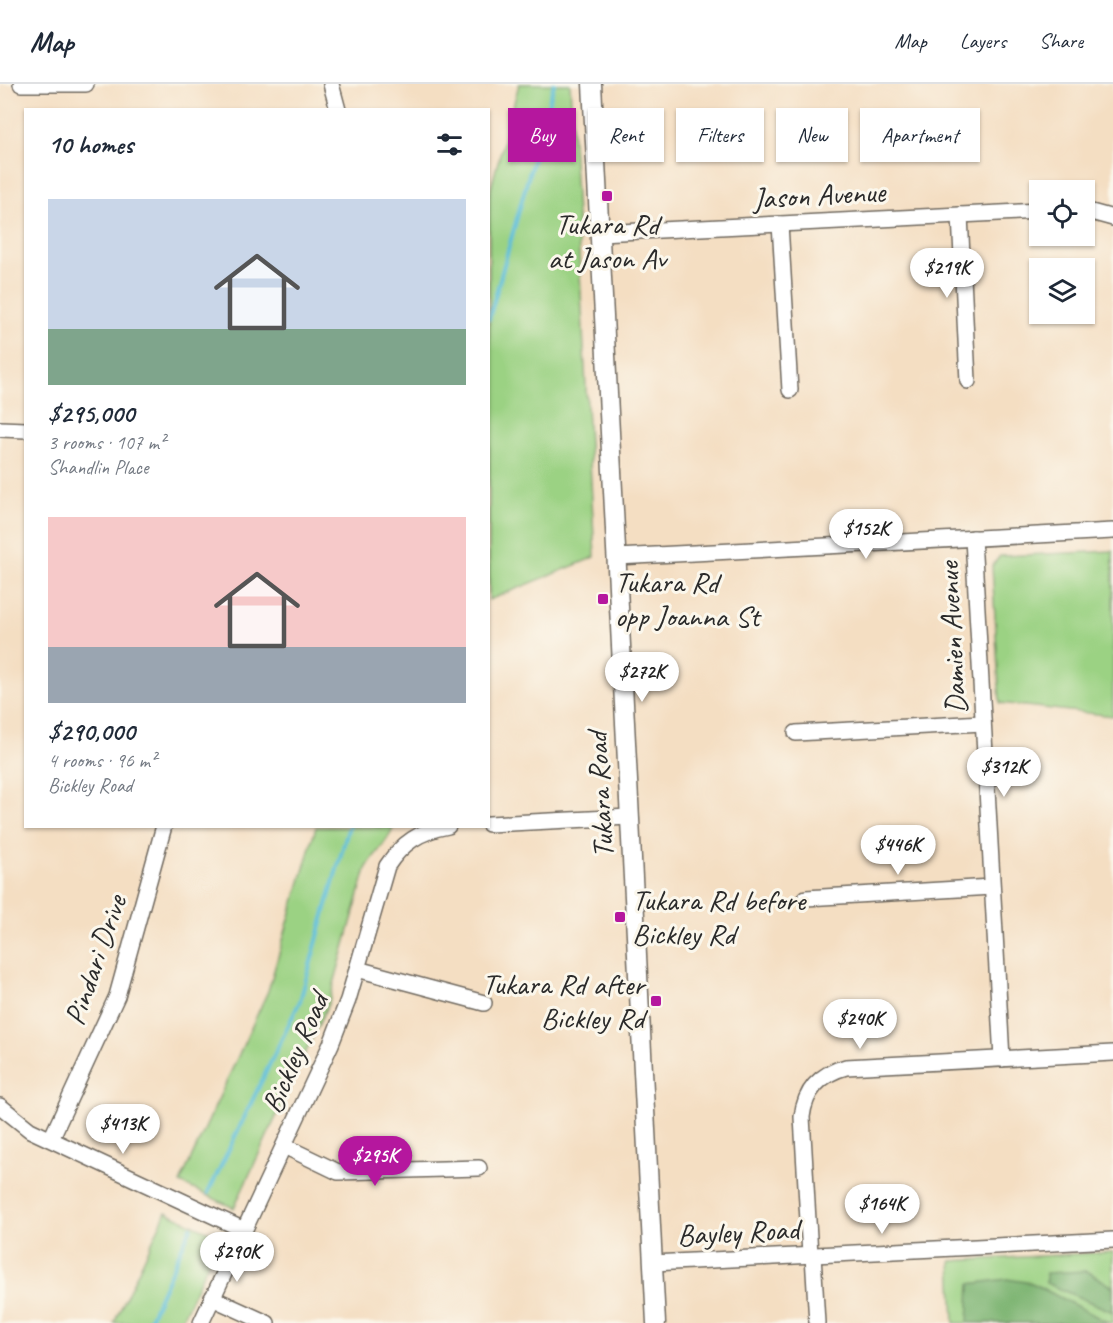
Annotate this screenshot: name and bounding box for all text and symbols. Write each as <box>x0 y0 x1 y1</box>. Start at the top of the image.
text: Map <box>30 24 73 59</box>
text: Map <box>894 28 927 54</box>
text: Layers <box>960 28 1006 54</box>
text: Share <box>1039 28 1083 54</box>
chip: Buy <box>508 108 576 162</box>
chip: Rent <box>588 108 664 162</box>
chip: Filters <box>676 108 764 162</box>
chip: New <box>776 108 848 162</box>
chip: Apartment <box>860 108 980 162</box>
text: 10 homes <box>48 128 133 161</box>
icon: filters <box>433 128 466 161</box>
street label: Jason Avenue <box>750 172 888 218</box>
map controls <box>1029 180 1095 324</box>
button: locate <box>1029 180 1095 246</box>
marker: Tukara Rd at Jason Av <box>600 189 614 203</box>
place label: Tukara Rd at Jason Av <box>548 205 669 277</box>
icon: home <box>203 238 311 346</box>
pin: $219K <box>905 248 989 299</box>
text: $219K <box>924 255 970 280</box>
button: layers <box>1029 258 1095 324</box>
text: $295,000 <box>48 397 134 430</box>
text: 3 rooms · 107 m² <box>48 430 165 455</box>
text: Shandlin Place <box>48 455 148 480</box>
pin: $152K <box>824 509 908 560</box>
text: $152K <box>843 516 889 541</box>
icon: home <box>203 556 311 664</box>
street label: Damien Avenue <box>929 559 975 715</box>
place label: Tukara Rd opp Joanna St <box>615 563 763 635</box>
marker: Tukara Rd opp Joanna St <box>596 592 610 606</box>
pin: $272K <box>600 652 684 703</box>
text: $272K <box>619 659 665 684</box>
text: $290,000 <box>48 715 135 748</box>
street label: Tukara Road <box>578 727 622 859</box>
pin: $312K <box>962 747 1046 798</box>
text: 4 rooms · 96 m² <box>48 748 156 773</box>
text: $312K <box>981 754 1027 779</box>
text: Bickley Road <box>48 773 132 798</box>
pin: $446K <box>856 825 940 876</box>
text: $446K <box>875 832 921 857</box>
place label: Tukara Rd before Bickley Rd <box>632 881 808 953</box>
street label: Pindari Drive <box>55 888 136 1030</box>
marker: Tukara Rd before Bickley Rd <box>613 910 627 924</box>
place label: Tukara Rd after Bickley Rd <box>482 965 648 1037</box>
street label: Bickley Road <box>253 983 339 1119</box>
marker: Tukara Rd after Bickley Rd <box>649 994 663 1008</box>
pin: $240K <box>818 999 902 1050</box>
text: $240K <box>837 1006 883 1031</box>
pin: $413K <box>81 1104 165 1155</box>
text: $413K <box>100 1111 146 1136</box>
pin: $295K <box>333 1136 417 1187</box>
text: $295K <box>352 1143 398 1168</box>
pin: $164K <box>840 1184 924 1235</box>
text: $164K <box>859 1191 905 1216</box>
street label: Bayley Road <box>676 1210 804 1254</box>
pin: $290K <box>195 1232 279 1283</box>
text: $290K <box>214 1239 260 1264</box>

